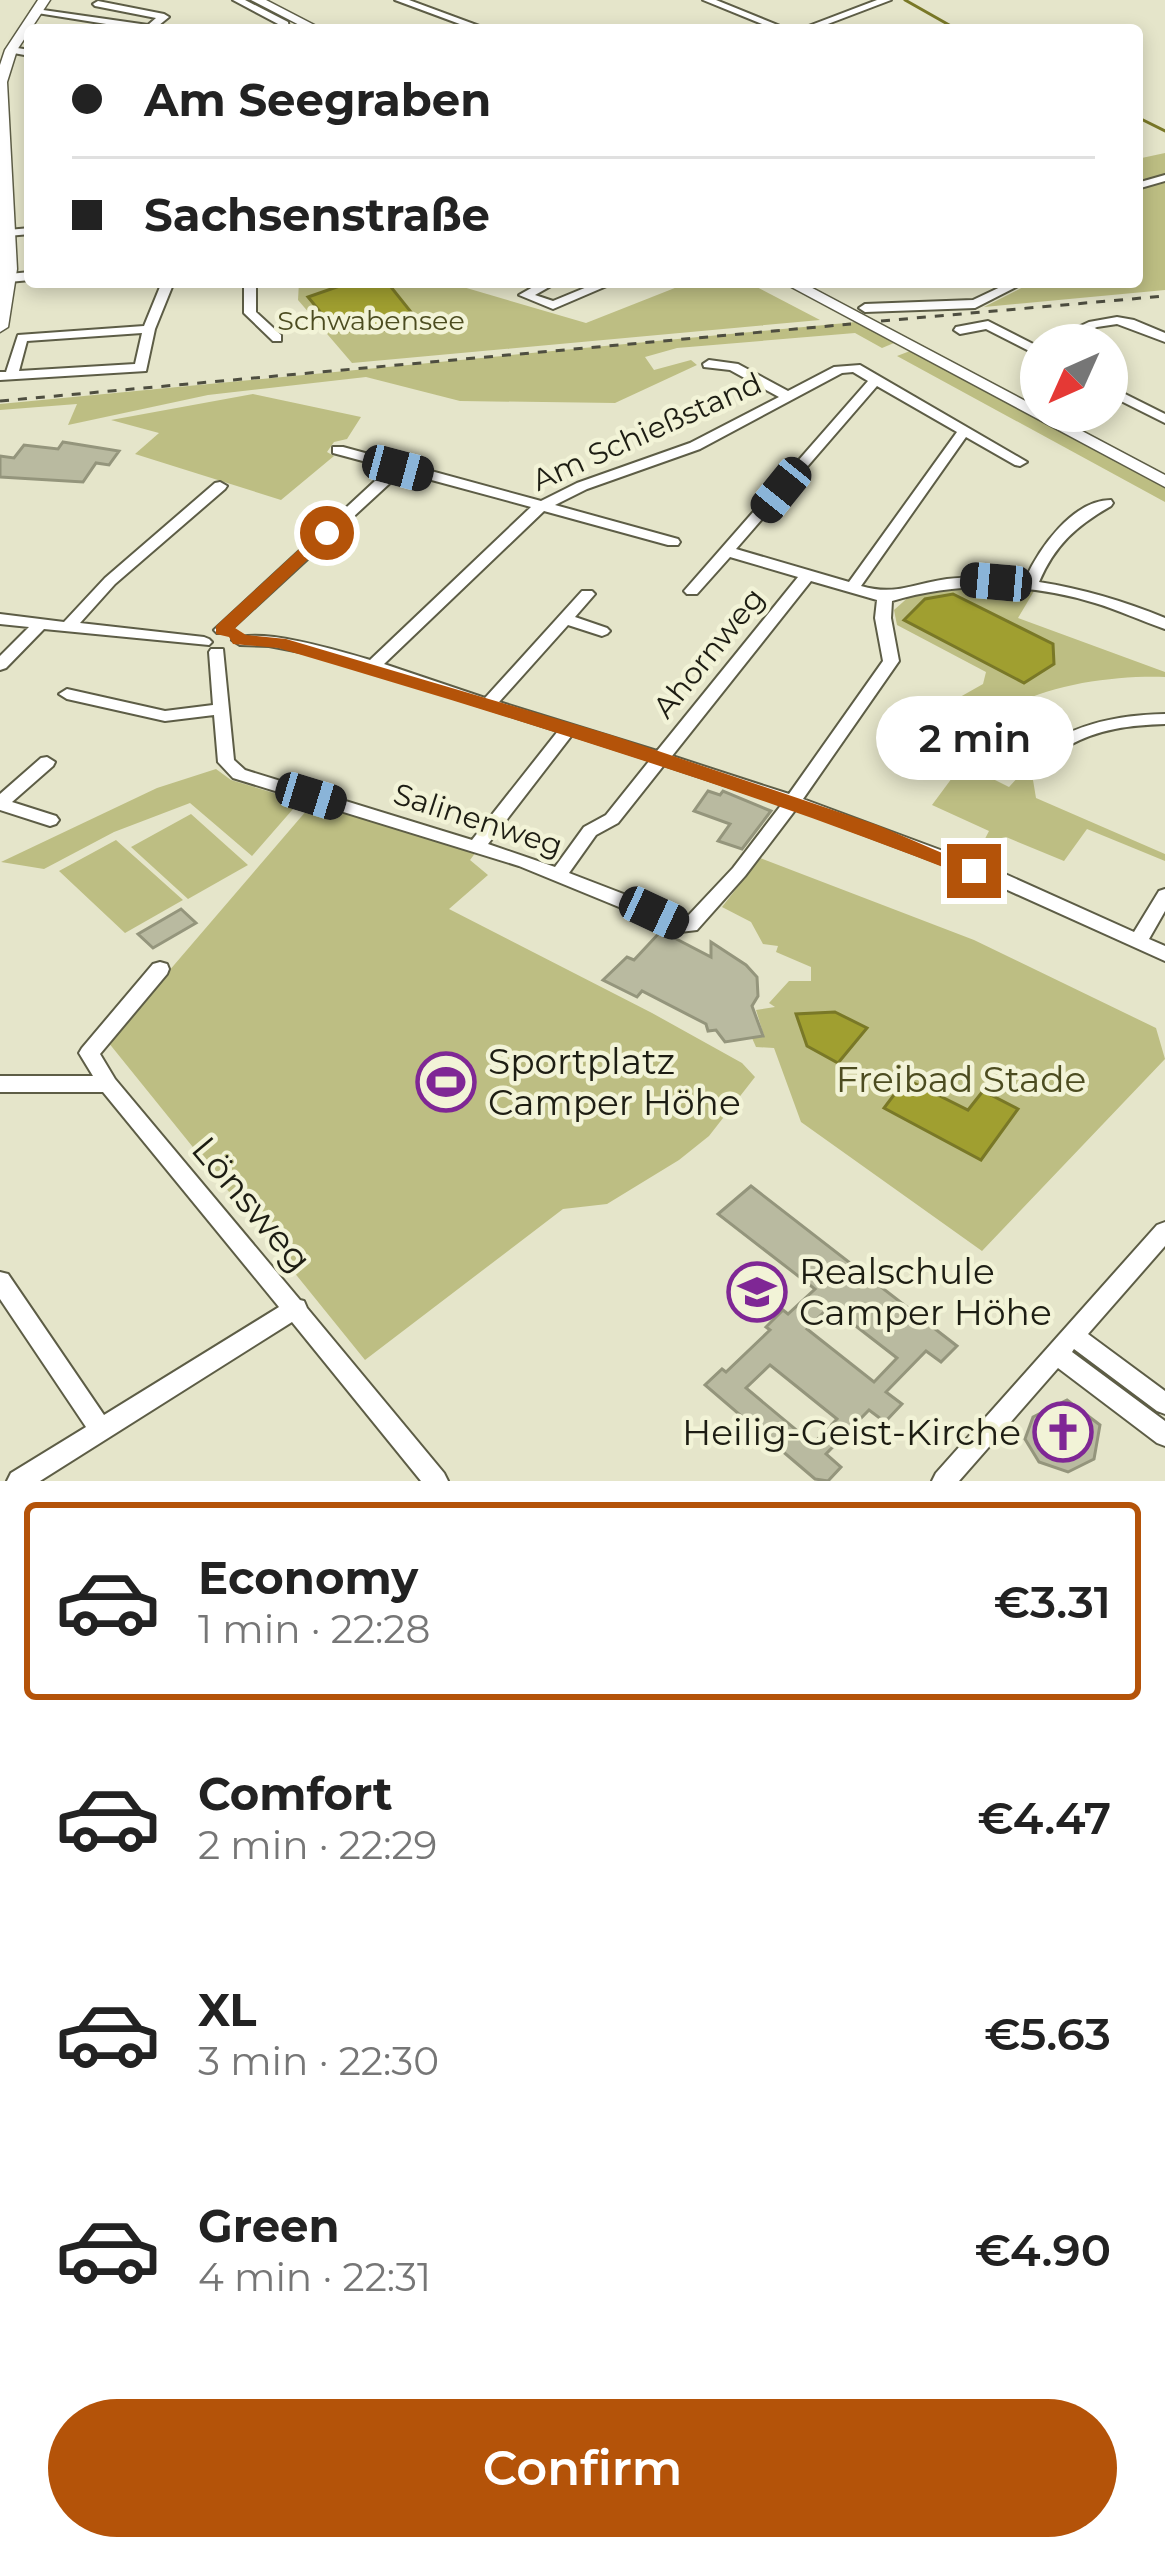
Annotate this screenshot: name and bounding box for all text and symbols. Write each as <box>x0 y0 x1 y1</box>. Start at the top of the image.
text: Am Seegraben <box>144 72 491 127</box>
text: Sachsenstraße <box>144 187 490 242</box>
park label: Schwabensee <box>277 304 465 337</box>
north arrow <box>1020 324 1128 432</box>
map controls <box>1020 324 1128 432</box>
street label: Am Schießstand <box>526 364 767 499</box>
car <box>359 441 437 495</box>
car <box>744 451 818 529</box>
route start <box>300 506 354 560</box>
car <box>959 561 1033 603</box>
street label: Ahornweg <box>645 580 772 725</box>
callout: 2 min <box>875 697 1073 781</box>
text: 2 min <box>919 714 1031 762</box>
car <box>271 768 351 824</box>
street label: Salinenweg <box>389 775 567 864</box>
route end <box>947 844 1001 898</box>
car <box>614 881 694 945</box>
place label: Sportplatz Camper Höhe <box>488 1039 741 1124</box>
sports icon: Sportplatz Camper Höhe <box>415 1051 477 1113</box>
park label: Freibad Stade <box>836 1057 1086 1101</box>
street label: Lönsweg <box>183 1128 321 1280</box>
place label: Realschule Camper Höhe <box>799 1249 1052 1334</box>
school or university icon: Realschule Camper Höhe <box>726 1261 788 1323</box>
church icon: Heilig-Geist-Kirche <box>1032 1401 1094 1463</box>
place label: Heilig-Geist-Kirche <box>682 1410 1021 1454</box>
icon: car <box>54 1547 162 1655</box>
text: Economy <box>198 1550 418 1605</box>
text: €3.31 <box>994 1574 1111 1629</box>
text: 1 min · 22:28 <box>198 1605 430 1653</box>
icon: car <box>54 1763 162 1871</box>
text: Comfort <box>198 1766 393 1821</box>
text: €4.47 <box>978 1790 1111 1845</box>
text: 2 min · 22:29 <box>198 1821 437 1869</box>
icon: car <box>54 1979 162 2087</box>
text: XL <box>198 1982 256 2037</box>
text: €5.63 <box>984 2006 1111 2061</box>
text: 3 min · 22:30 <box>198 2037 439 2085</box>
icon: car <box>54 2195 162 2303</box>
text: Green <box>198 2198 340 2253</box>
text: €4.90 <box>975 2222 1111 2277</box>
text: 4 min · 22:31 <box>198 2253 431 2301</box>
button: Confirm <box>48 2399 1117 2537</box>

